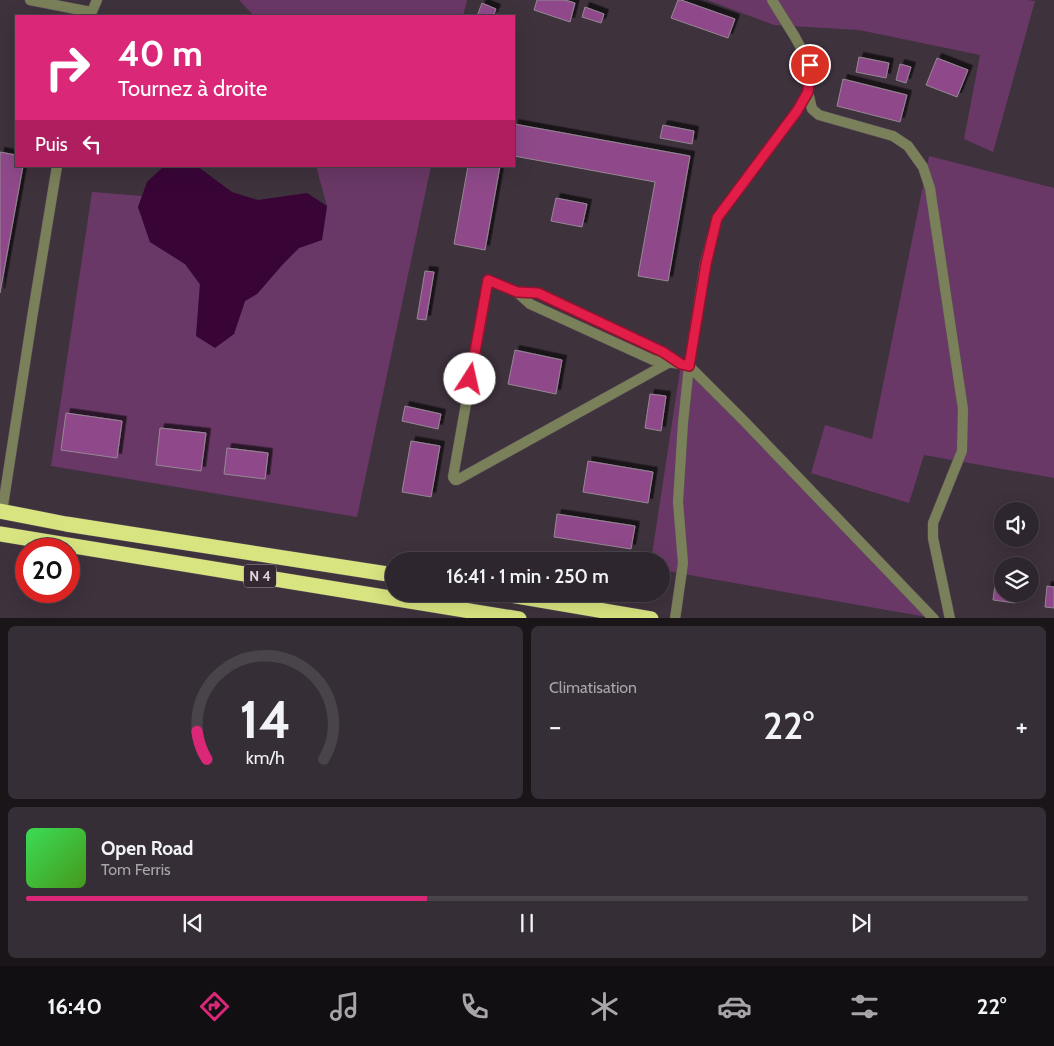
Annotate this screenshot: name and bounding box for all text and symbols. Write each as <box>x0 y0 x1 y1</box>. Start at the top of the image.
text: 40 m <box>118 32 203 75</box>
icon: right <box>35 35 100 100</box>
pin <box>789 44 831 86</box>
icon: arrive <box>796 51 824 79</box>
text: Tournez à droite <box>118 75 267 102</box>
icon: left <box>78 130 106 158</box>
text: Puis <box>35 133 68 156</box>
position arrow <box>443 352 495 404</box>
map controls <box>994 502 1039 602</box>
button: sound <box>994 502 1039 547</box>
speed limit sign: 20 <box>15 538 80 603</box>
button: layers <box>994 557 1039 602</box>
road number: N 4 <box>244 564 276 588</box>
text: 16:41 · 1 min · 250 m <box>446 565 609 588</box>
text: Climatisation <box>549 678 637 697</box>
text: 14 <box>240 688 291 751</box>
text: 22° <box>763 702 814 749</box>
text: − <box>549 709 561 743</box>
text: + <box>1016 709 1028 743</box>
text: km/h <box>246 747 285 768</box>
text: Open Road <box>101 837 193 860</box>
text: Tom Ferris <box>101 860 171 879</box>
icon: previous <box>179 909 207 937</box>
icon: pause <box>513 909 541 937</box>
icon: next <box>847 909 875 937</box>
icon: directions <box>197 989 232 1024</box>
icon: music <box>327 989 362 1024</box>
icon: phone <box>457 989 492 1024</box>
icon: climate <box>587 989 622 1024</box>
icon: car <box>717 989 752 1024</box>
icon: filters <box>847 989 882 1024</box>
text: 16:40 <box>47 993 102 1020</box>
text: 22° <box>977 993 1006 1020</box>

